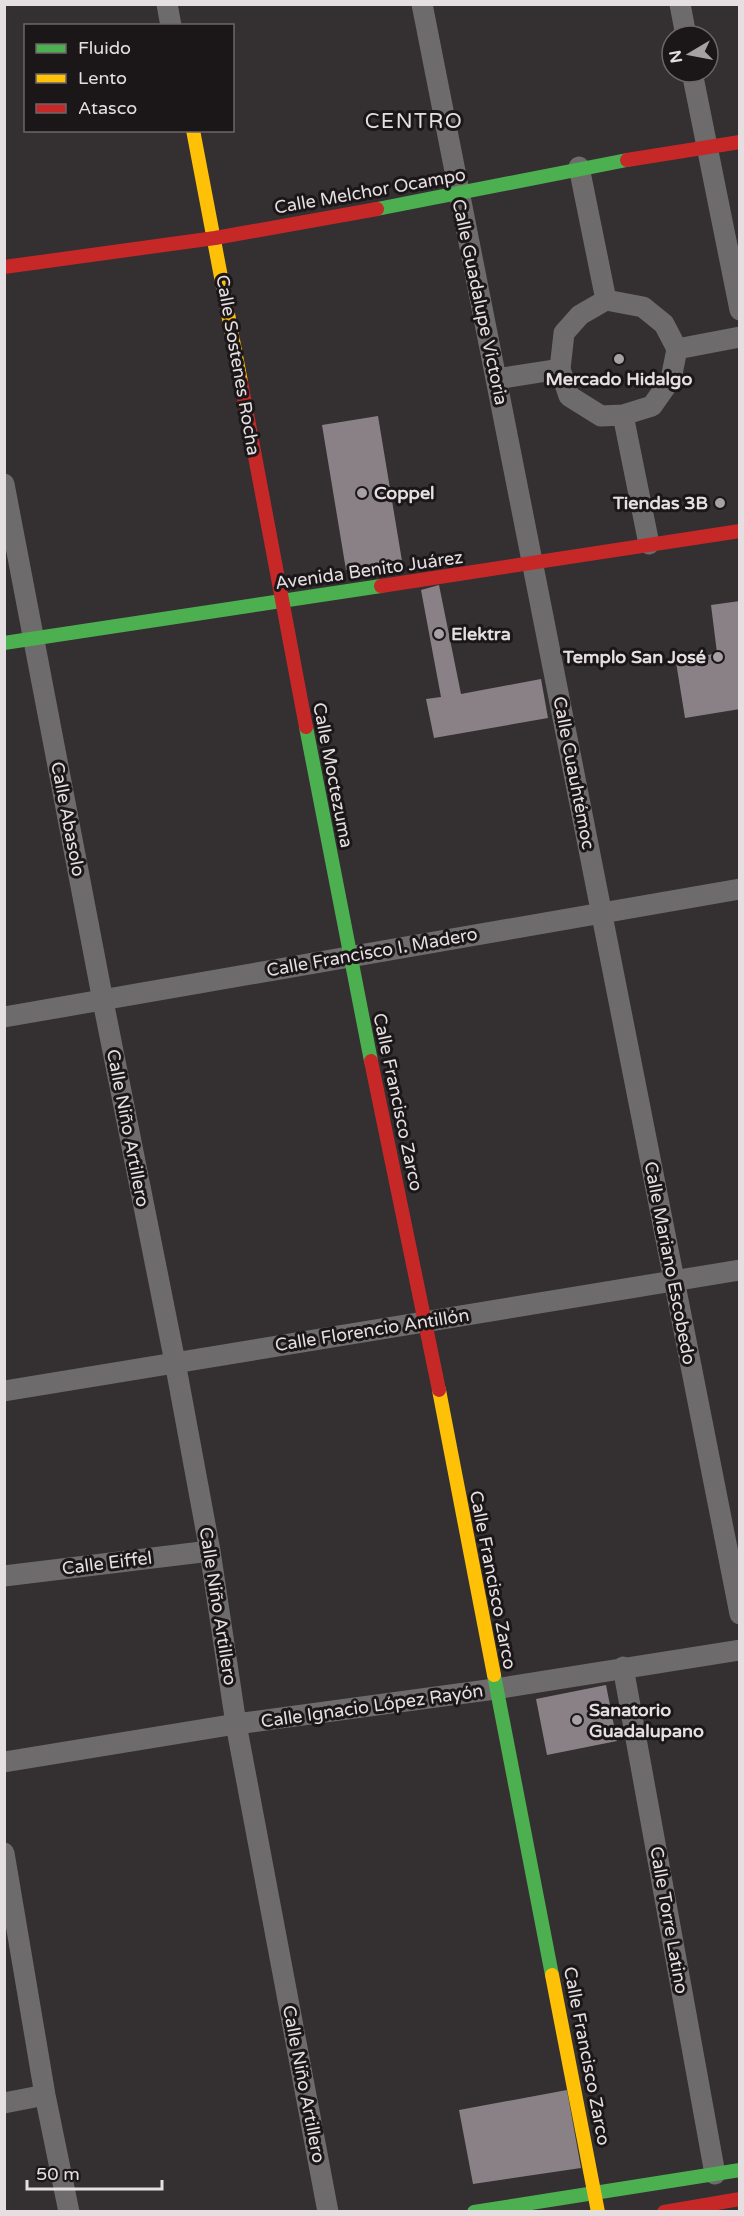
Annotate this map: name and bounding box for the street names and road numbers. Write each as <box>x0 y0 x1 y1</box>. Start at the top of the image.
street label: Calle Melchor Ocampo <box>272 163 468 219</box>
street label: Calle Guadalupe Victoria <box>447 197 513 407</box>
street label: Calle Sostenes Rocha <box>211 273 265 457</box>
street label: Avenida Benito Juárez <box>274 546 464 594</box>
street label: Calle Cuauhtémoc <box>548 695 600 851</box>
street label: Calle Moctezuma <box>308 700 358 850</box>
street label: Calle Abasolo <box>46 760 90 878</box>
street label: Calle Francisco I. Madero <box>265 923 479 981</box>
street label: Calle Francisco Zarco <box>368 1011 428 1193</box>
street label: Calle Niño Artillero <box>102 1047 154 1209</box>
street label: Calle Mariano Escobedo <box>640 1160 700 1366</box>
street label: Calle Florencio Antillón <box>273 1304 471 1356</box>
street label: Calle Francisco Zarco <box>465 1489 521 1671</box>
street label: Calle Niño Artillero <box>195 1525 241 1687</box>
street label: Calle Eiffel <box>61 1547 153 1579</box>
street label: Calle Ignacio López Rayón <box>259 1680 485 1732</box>
street label: Calle Torre Latino <box>645 1845 693 1995</box>
street label: Calle Francisco Zarco <box>559 1965 615 2147</box>
street label: Calle Niño Artillero <box>278 2003 330 2165</box>

